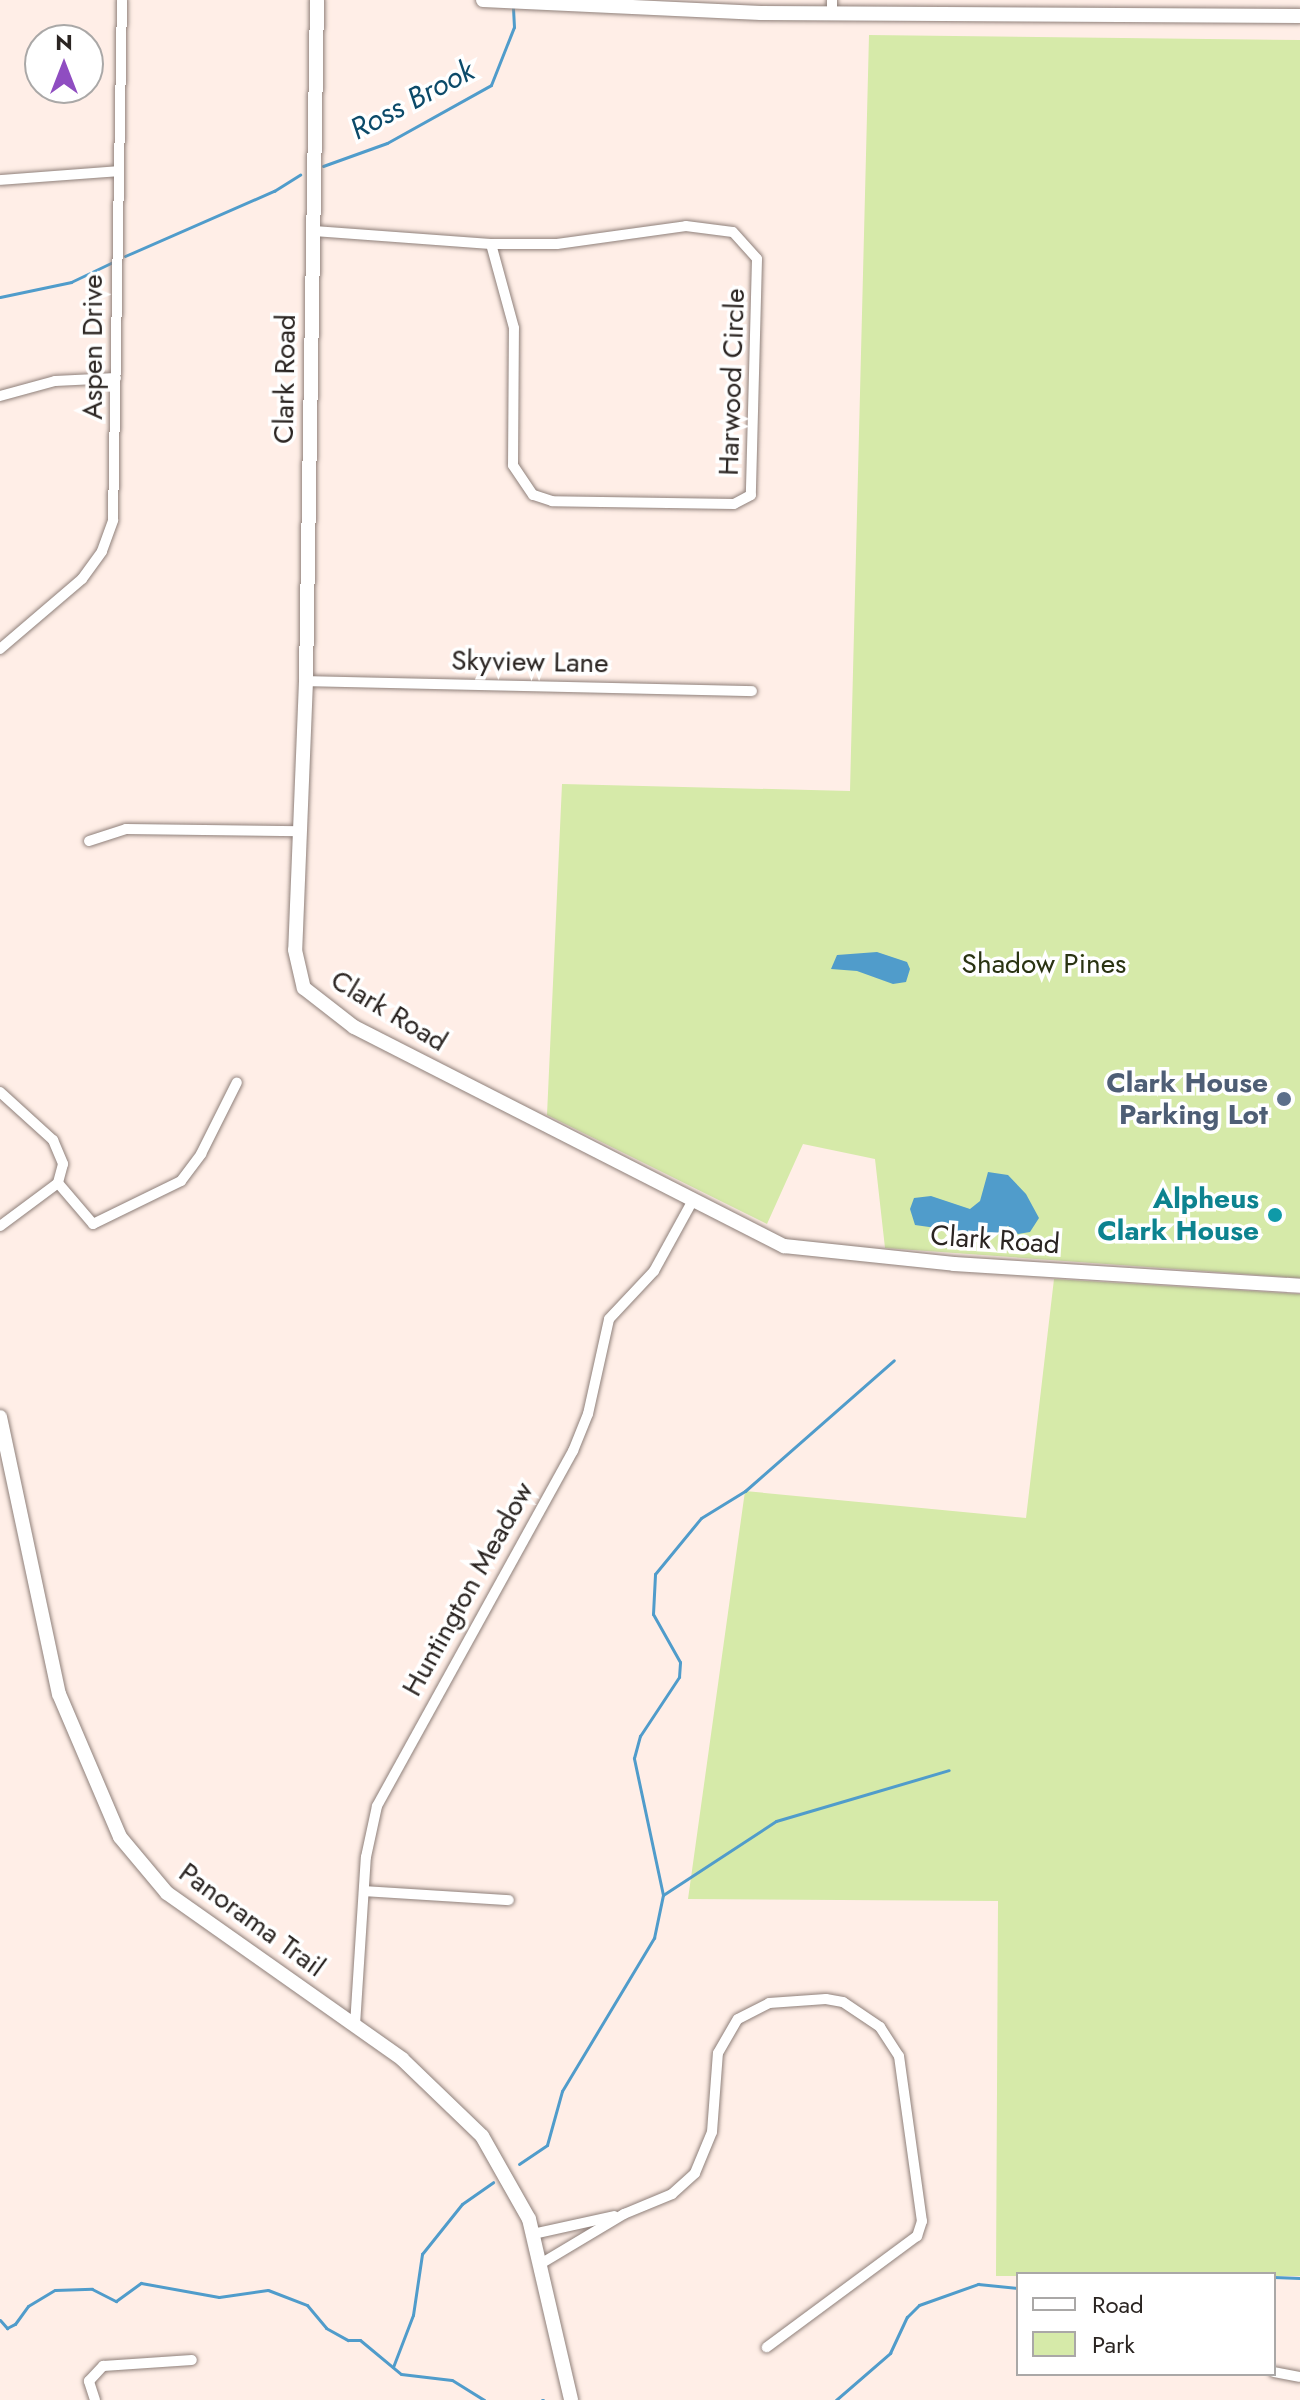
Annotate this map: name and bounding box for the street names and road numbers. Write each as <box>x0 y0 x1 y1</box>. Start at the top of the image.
street label: Aspen Drive <box>76 274 110 420</box>
street label: Harwood Circle <box>712 288 752 476</box>
street label: Clark Road <box>267 314 303 444</box>
street label: Skyview Lane <box>451 644 609 680</box>
street label: Clark Road <box>325 963 453 1059</box>
street label: Clark Road <box>929 1219 1061 1261</box>
street label: Huntington Meadow <box>395 1476 541 1702</box>
street label: Panorama Trail <box>172 1856 332 1984</box>

